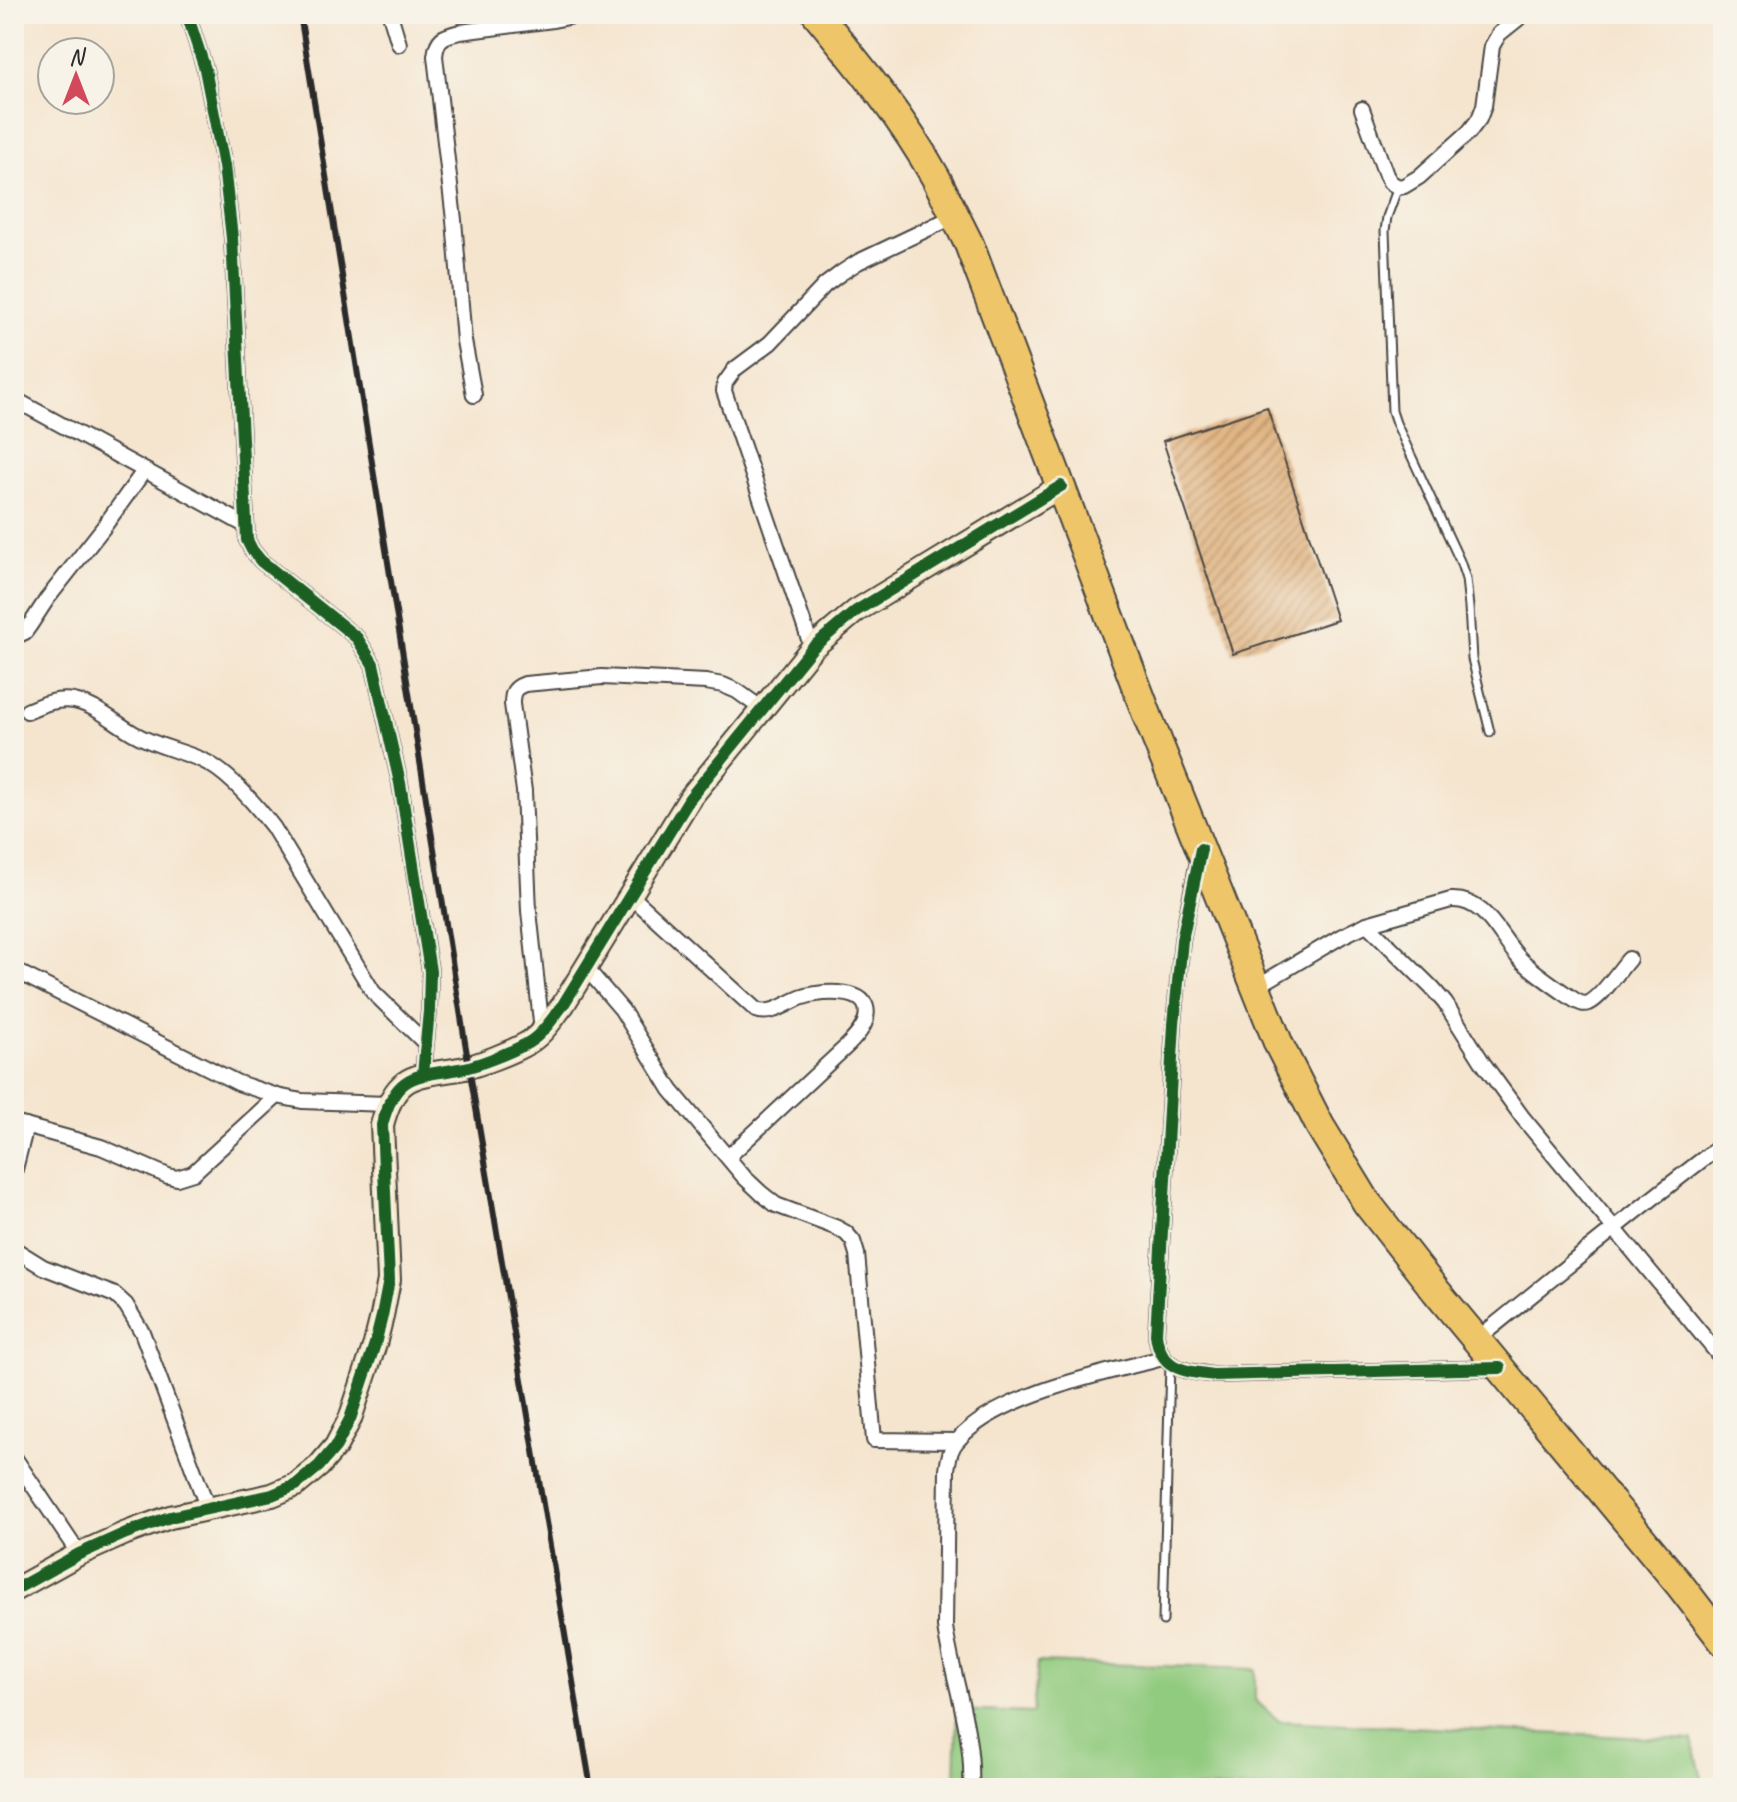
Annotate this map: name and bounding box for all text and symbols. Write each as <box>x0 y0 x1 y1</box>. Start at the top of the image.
north arrow <box>36 36 116 116</box>
text: N <box>69 43 86 71</box>

